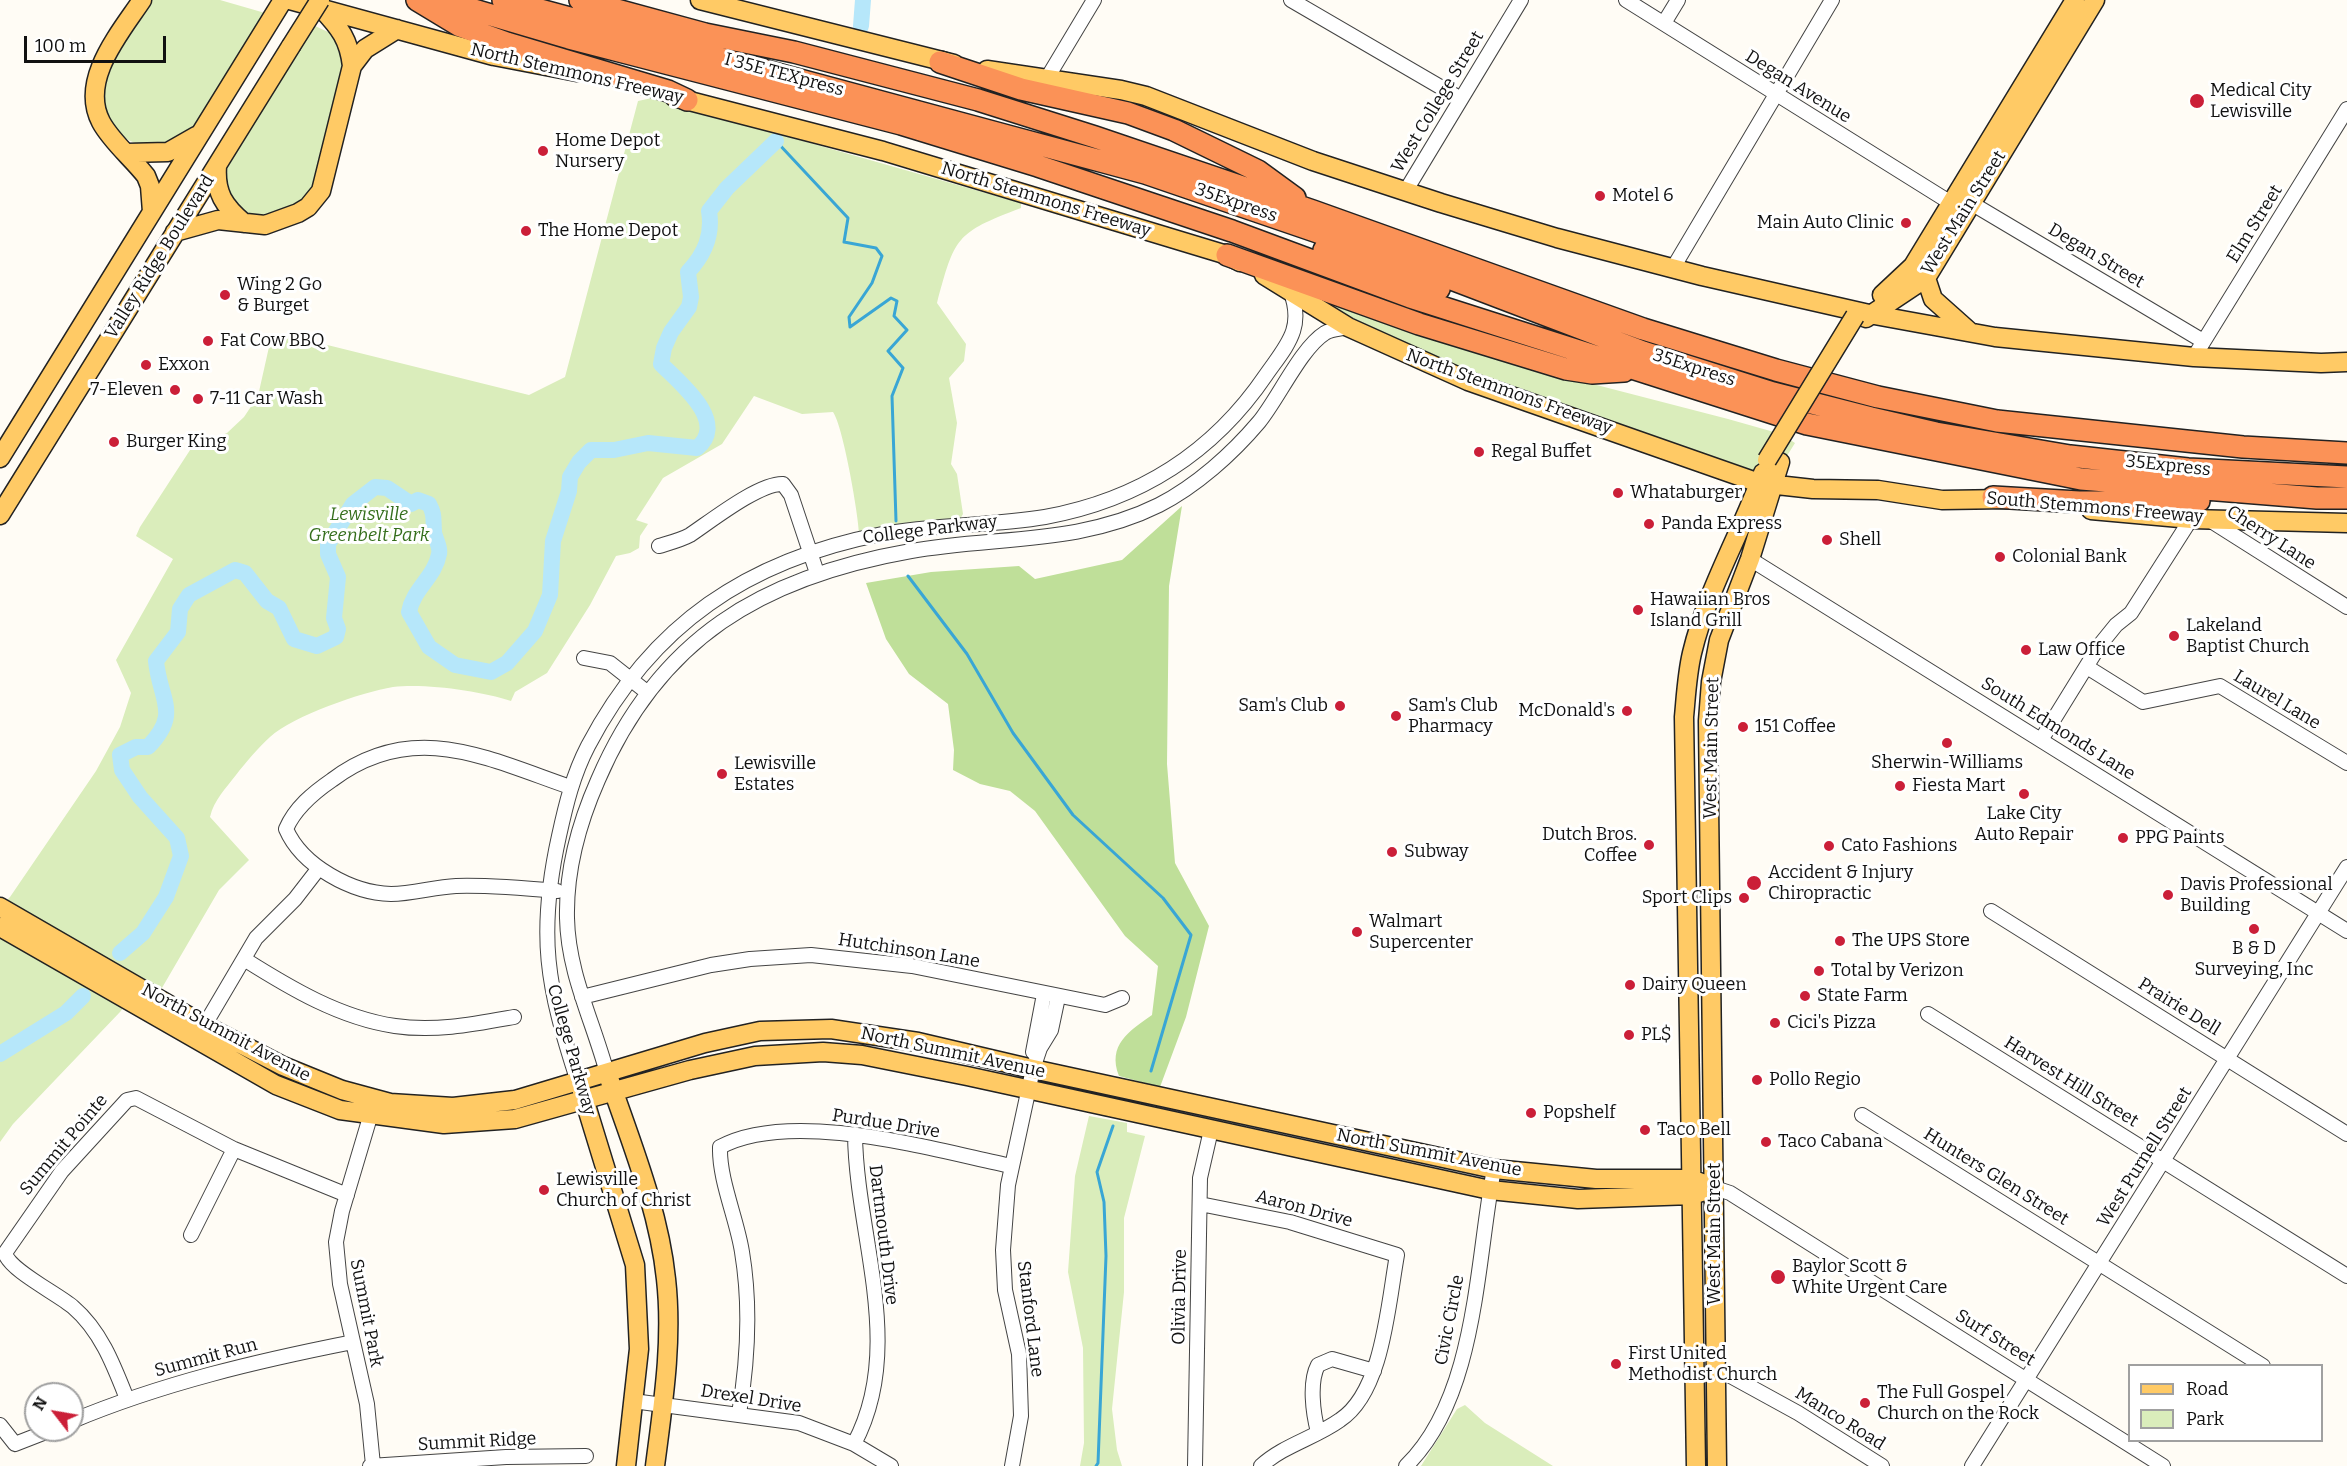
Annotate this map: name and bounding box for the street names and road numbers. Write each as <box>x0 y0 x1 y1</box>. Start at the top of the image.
street label: West College Street <box>1387 27 1489 177</box>
street label: North Stemmons Freeway <box>468 39 686 109</box>
street label: Degan Avenue <box>1741 46 1855 128</box>
street label: I 35E TEXpress <box>722 49 846 101</box>
street label: West Main Street <box>1917 147 2011 279</box>
street label: North Stemmons Freeway <box>939 158 1153 242</box>
street label: Valley Ridge Boulevard <box>101 171 219 343</box>
street label: 35Express <box>1192 179 1280 227</box>
street label: Elm Street <box>2223 181 2287 267</box>
street label: Degan Street <box>2044 219 2148 293</box>
street label: North Stemmons Freeway <box>1403 345 1615 439</box>
street label: 35Express <box>1650 345 1738 391</box>
street label: 35Express <box>2124 451 2212 481</box>
street label: South Stemmons Freeway <box>1986 488 2204 528</box>
street label: Cherry Lane <box>2222 501 2320 575</box>
street label: College Parkway <box>861 511 999 549</box>
street label: Laurel Lane <box>2230 666 2324 734</box>
street label: South Edmonds Lane <box>1977 673 2139 785</box>
street label: West Main Street <box>1700 677 1724 819</box>
street label: Hutchinson Lane <box>837 929 981 973</box>
street label: Prairie Dell <box>2134 973 2224 1041</box>
street label: North Summit Avenue <box>138 979 314 1087</box>
street label: College Parkway <box>542 982 600 1118</box>
street label: North Summit Avenue <box>859 1023 1047 1083</box>
street label: Harvest Hill Street <box>2000 1032 2142 1132</box>
street label: West Purnell Street <box>2093 1083 2197 1231</box>
street label: Summit Pointe <box>16 1090 112 1200</box>
street label: Purdue Drive <box>831 1105 941 1143</box>
street label: North Summit Avenue <box>1335 1124 1523 1182</box>
street label: Hunters Glen Street <box>1920 1124 2072 1230</box>
street label: West Main Street <box>1704 1163 1726 1305</box>
street label: Dartmouth Drive <box>864 1164 902 1306</box>
street label: Aaron Drive <box>1253 1186 1355 1232</box>
street label: Olivia Drive <box>1168 1249 1192 1345</box>
street label: Summit Park <box>345 1257 387 1369</box>
street label: Stanford Lane <box>1012 1260 1048 1378</box>
street label: Civic Circle <box>1431 1273 1469 1367</box>
street label: Surf Street <box>1951 1305 2039 1371</box>
street label: Summit Run <box>152 1334 260 1382</box>
street label: Drexel Drive <box>699 1380 803 1418</box>
street label: Manco Road <box>1791 1383 1889 1455</box>
street label: Summit Ridge <box>417 1428 537 1456</box>

